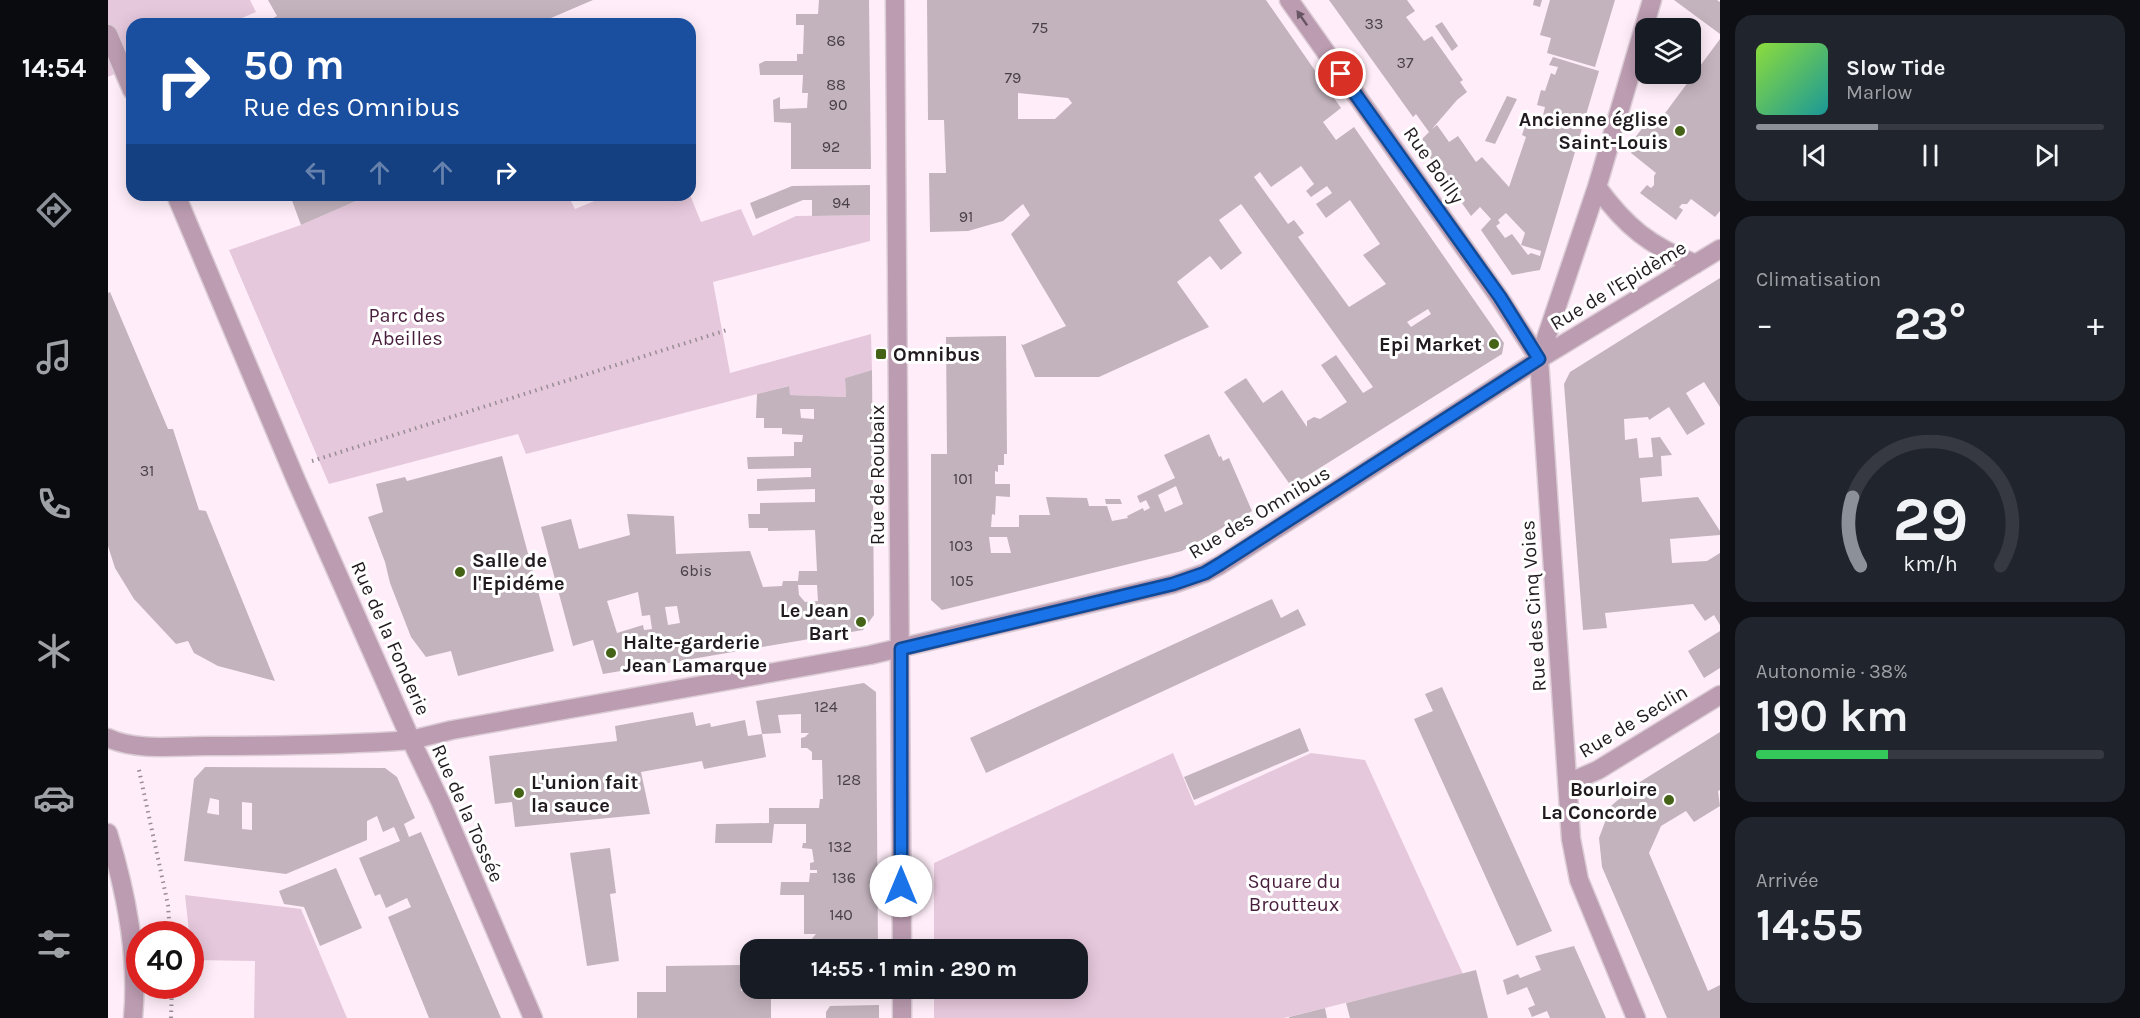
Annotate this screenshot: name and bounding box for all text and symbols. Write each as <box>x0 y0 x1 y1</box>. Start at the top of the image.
one-way arrow <box>1297 10 1308 26</box>
house number: 33 <box>1365 14 1383 33</box>
house number: 75 <box>1032 18 1048 37</box>
map controls <box>1635 18 1701 84</box>
button: layers <box>1635 18 1701 84</box>
house number: 86 <box>827 31 846 50</box>
text: 50 m <box>243 40 345 90</box>
icon: right <box>144 42 222 120</box>
pin <box>1315 48 1366 99</box>
text: 14:54 <box>22 52 86 84</box>
house number: 37 <box>1397 53 1414 72</box>
text: Slow Tide <box>1846 55 1946 81</box>
icon: arrive <box>1324 57 1357 90</box>
house number: 79 <box>1005 68 1021 87</box>
house number: 88 <box>826 75 846 94</box>
text: Marlow <box>1846 81 1912 104</box>
text: Rue des Omnibus <box>243 91 460 123</box>
house number: 90 <box>829 95 847 114</box>
place label: Ancienne église Saint-Louis <box>1519 108 1668 154</box>
street label: Rue Boilly <box>1399 122 1469 208</box>
marker: Ancienne église Saint-Louis <box>1673 124 1687 138</box>
house number: 92 <box>822 137 840 156</box>
icon: previous <box>1798 139 1831 172</box>
icon: pause <box>1914 139 1947 172</box>
icon: next <box>2030 139 2063 172</box>
icon: left <box>300 156 333 189</box>
icon: ahead <box>363 156 396 189</box>
icon: ahead <box>426 156 459 189</box>
icon: right <box>489 156 522 189</box>
icon: directions <box>33 189 75 231</box>
house number: 94 <box>832 193 850 212</box>
house number: 91 <box>959 207 973 226</box>
street label: Rue de l'Epidème <box>1546 236 1690 335</box>
text: Climatisation <box>1756 268 1881 291</box>
text: 23° <box>1894 298 1966 350</box>
park label: Parc des Abeilles <box>368 304 446 350</box>
text: − <box>1756 305 1773 343</box>
text: + <box>2087 305 2104 343</box>
place label: Epi Market <box>1379 333 1482 356</box>
icon: music <box>33 336 75 378</box>
marker: Epi Market <box>1487 337 1501 351</box>
place label: Omnibus <box>893 343 980 366</box>
marker: Omnibus <box>874 347 888 361</box>
street label: Rue de Roubaix <box>866 405 889 545</box>
house number: 31 <box>140 461 154 480</box>
street label: Rue des Omnibus <box>1184 461 1334 564</box>
house number: 101 <box>953 469 973 488</box>
icon: phone <box>33 483 75 525</box>
text: 29 <box>1892 483 1968 556</box>
street label: Rue des Cinq Voies <box>1516 519 1551 692</box>
house number: 103 <box>949 536 973 555</box>
place label: Salle de l'Epidéme <box>472 549 565 595</box>
text: km/h <box>1903 551 1957 576</box>
street label: Rue de la Fonderie <box>346 558 435 719</box>
house number: 6bis <box>680 561 712 580</box>
marker: Salle de l'Epidéme <box>453 565 467 579</box>
house number: 105 <box>950 571 974 590</box>
place label: Le Jean Bart <box>780 599 849 645</box>
marker: Le Jean Bart <box>854 615 868 629</box>
icon: climate <box>33 630 75 672</box>
place label: Halte-garderie Jean Lamarque <box>623 631 767 677</box>
marker: Halte-garderie Jean Lamarque <box>604 646 618 660</box>
text: Autonomie · 38% <box>1756 660 1908 683</box>
street label: Rue de Seclin <box>1575 680 1692 763</box>
text: 190 km <box>1756 690 1909 742</box>
house number: 124 <box>814 697 838 716</box>
street label: Rue de la Tossée <box>427 741 508 886</box>
house number: 128 <box>837 770 861 789</box>
place label: L'union fait la sauce <box>531 771 638 817</box>
icon: car <box>33 777 75 819</box>
place label: Bourloire La Concorde <box>1541 778 1657 824</box>
marker: L'union fait la sauce <box>512 786 526 800</box>
marker: Bourloire La Concorde <box>1662 793 1676 807</box>
house number: 132 <box>828 837 852 856</box>
position arrow <box>869 854 933 918</box>
house number: 136 <box>832 868 856 887</box>
text: Arrivée <box>1756 869 1819 892</box>
park label: Square du Broutteux <box>1247 870 1341 916</box>
text: 14:55 <box>1756 899 1863 951</box>
house number: 140 <box>829 905 853 924</box>
speed limit sign: 40 <box>126 921 204 999</box>
icon: filters <box>33 923 75 965</box>
text: 14:55 · 1 min · 290 m <box>811 956 1017 982</box>

